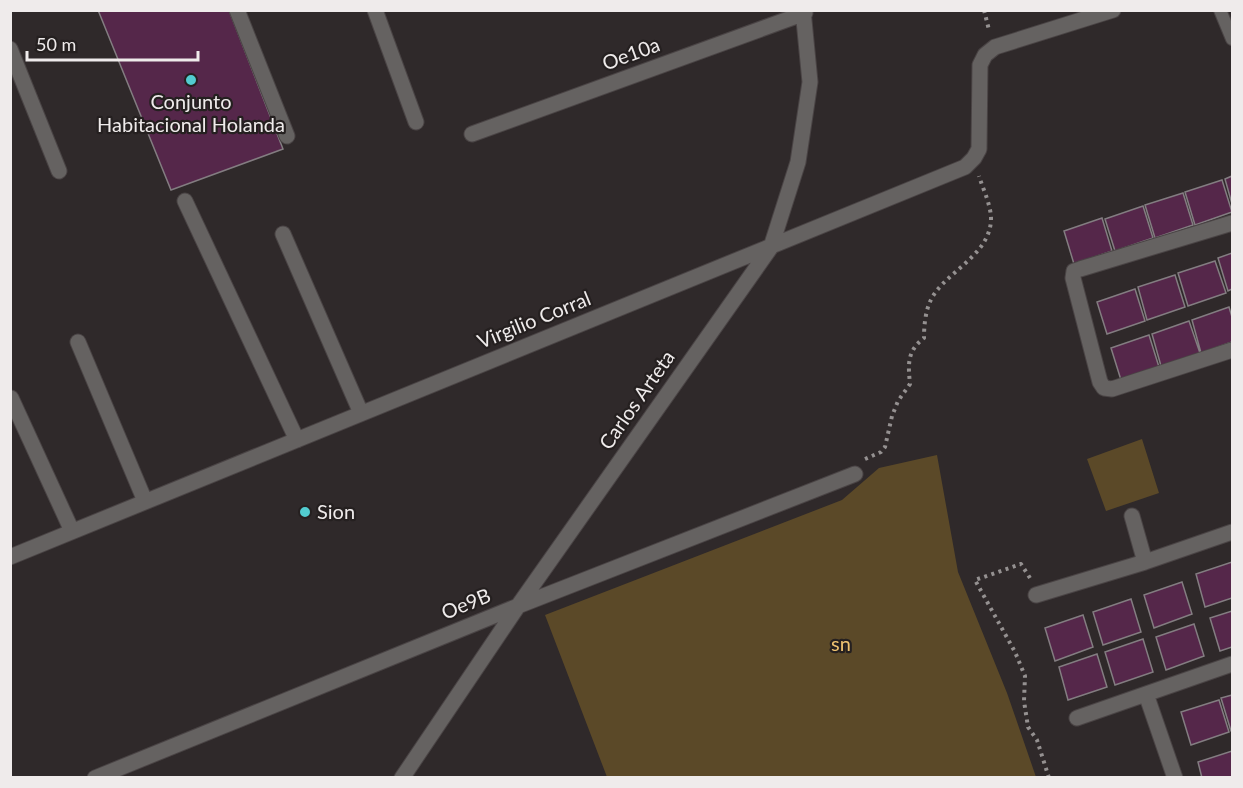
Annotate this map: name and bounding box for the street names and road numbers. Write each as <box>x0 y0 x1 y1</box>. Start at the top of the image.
street label: Oe10a <box>599 32 663 75</box>
street label: Virgilio Corral <box>473 285 594 353</box>
street label: Carlos Arteta <box>593 345 679 454</box>
street label: Oe9B <box>437 582 494 624</box>

